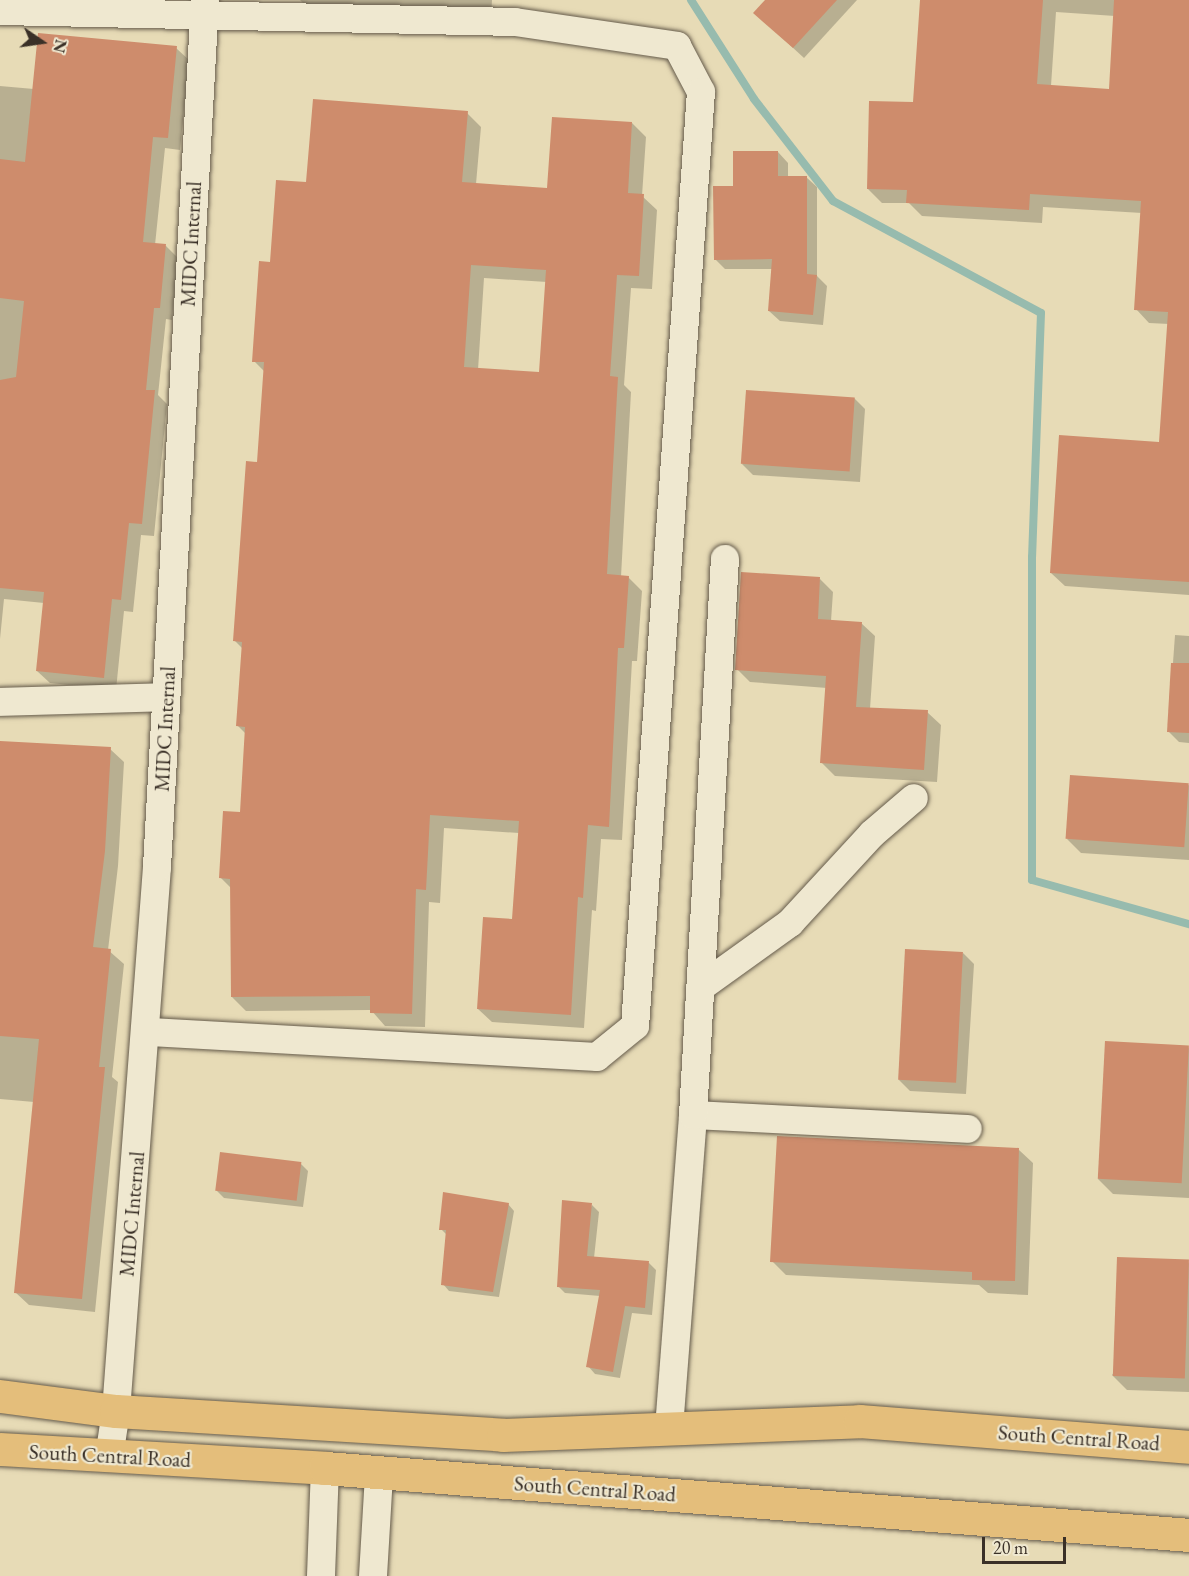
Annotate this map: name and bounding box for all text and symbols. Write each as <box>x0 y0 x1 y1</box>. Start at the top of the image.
north arrow <box>12 12 72 72</box>
text: N <box>48 37 72 55</box>
street label: MIDC Internal <box>175 181 207 307</box>
street label: MIDC Internal <box>149 666 181 792</box>
street label: MIDC Internal <box>114 1150 150 1278</box>
street label: South Central Road <box>997 1420 1161 1456</box>
street label: South Central Road <box>28 1439 192 1473</box>
street label: South Central Road <box>513 1471 677 1507</box>
scale bar <box>985 1525 1069 1563</box>
text: 20 m <box>993 1536 1028 1559</box>

